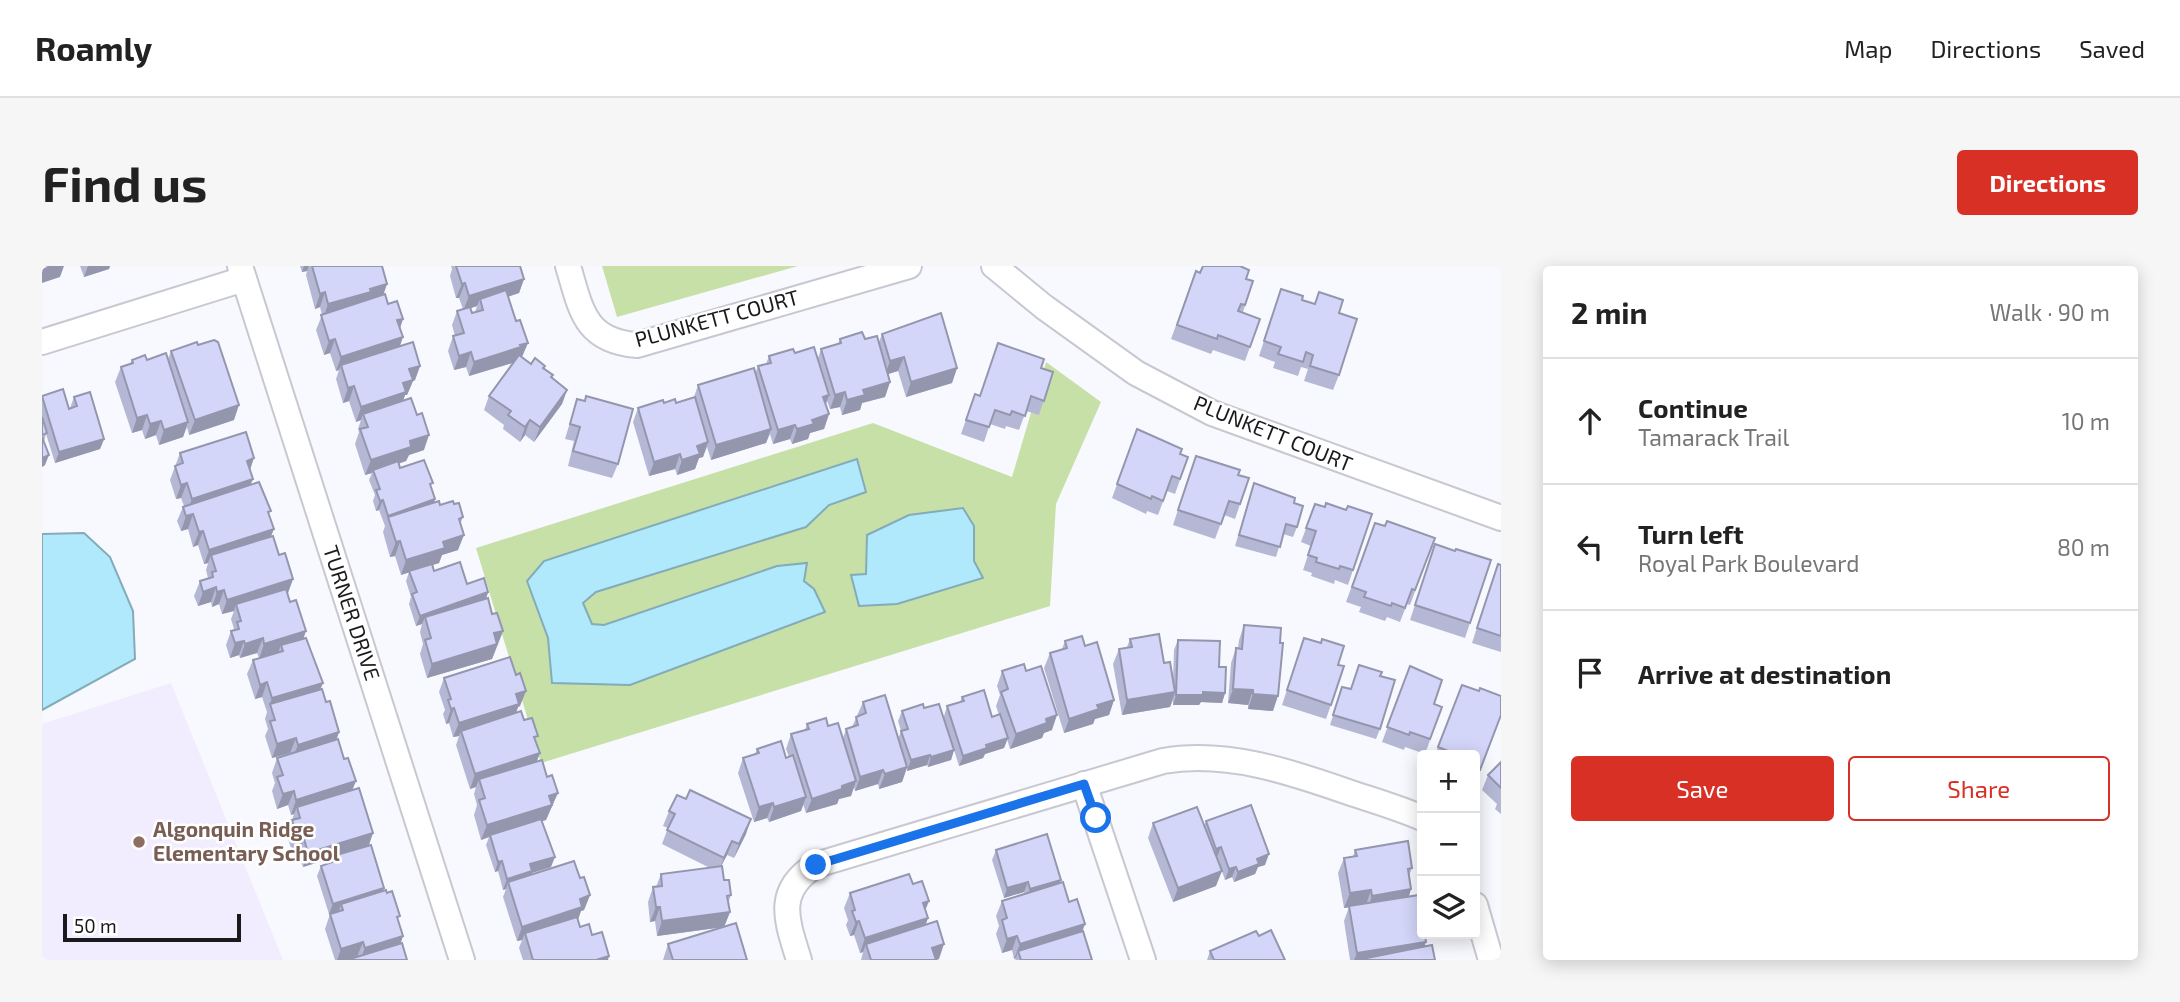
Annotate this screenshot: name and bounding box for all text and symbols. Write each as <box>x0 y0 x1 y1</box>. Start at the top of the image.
text: Roamly <box>35 28 152 68</box>
text: Map <box>1844 34 1892 63</box>
text: Directions <box>1930 34 2041 63</box>
text: Saved <box>2079 34 2145 63</box>
button: Directions <box>1957 150 2138 215</box>
text: Find us <box>42 153 207 212</box>
street label: PLUNKETT COURT <box>632 284 801 351</box>
text: 2 min <box>1571 294 1648 330</box>
text: Walk · 90 m <box>1990 298 2110 326</box>
street label: PLUNKETT COURT <box>1191 389 1357 476</box>
text: Continue <box>1638 392 1748 423</box>
icon: ahead <box>1571 402 1609 440</box>
text: 10 m <box>2062 407 2110 435</box>
text: Tamarack Trail <box>1638 423 1789 451</box>
text: Turn left <box>1638 518 1744 549</box>
icon: left <box>1571 528 1609 566</box>
text: 80 m <box>2057 533 2110 561</box>
street label: TURNER DRIVE <box>319 542 386 683</box>
text: Royal Park Boulevard <box>1638 549 1859 577</box>
icon: arrive <box>1571 654 1609 692</box>
text: Arrive at destination <box>1638 658 1891 689</box>
map controls <box>1417 750 1480 939</box>
button: + <box>1417 750 1480 813</box>
button: Save <box>1571 756 1834 821</box>
button: Share <box>1848 756 2110 821</box>
route start <box>1080 802 1111 833</box>
button: − <box>1417 813 1480 876</box>
place label: Algonquin Ridge Elementary School <box>153 816 340 866</box>
marker: Algonquin Ridge Elementary School <box>131 834 147 850</box>
route end <box>800 849 831 880</box>
button: layers <box>1417 876 1480 939</box>
scale bar <box>63 911 242 943</box>
text: 50 m <box>74 914 117 937</box>

